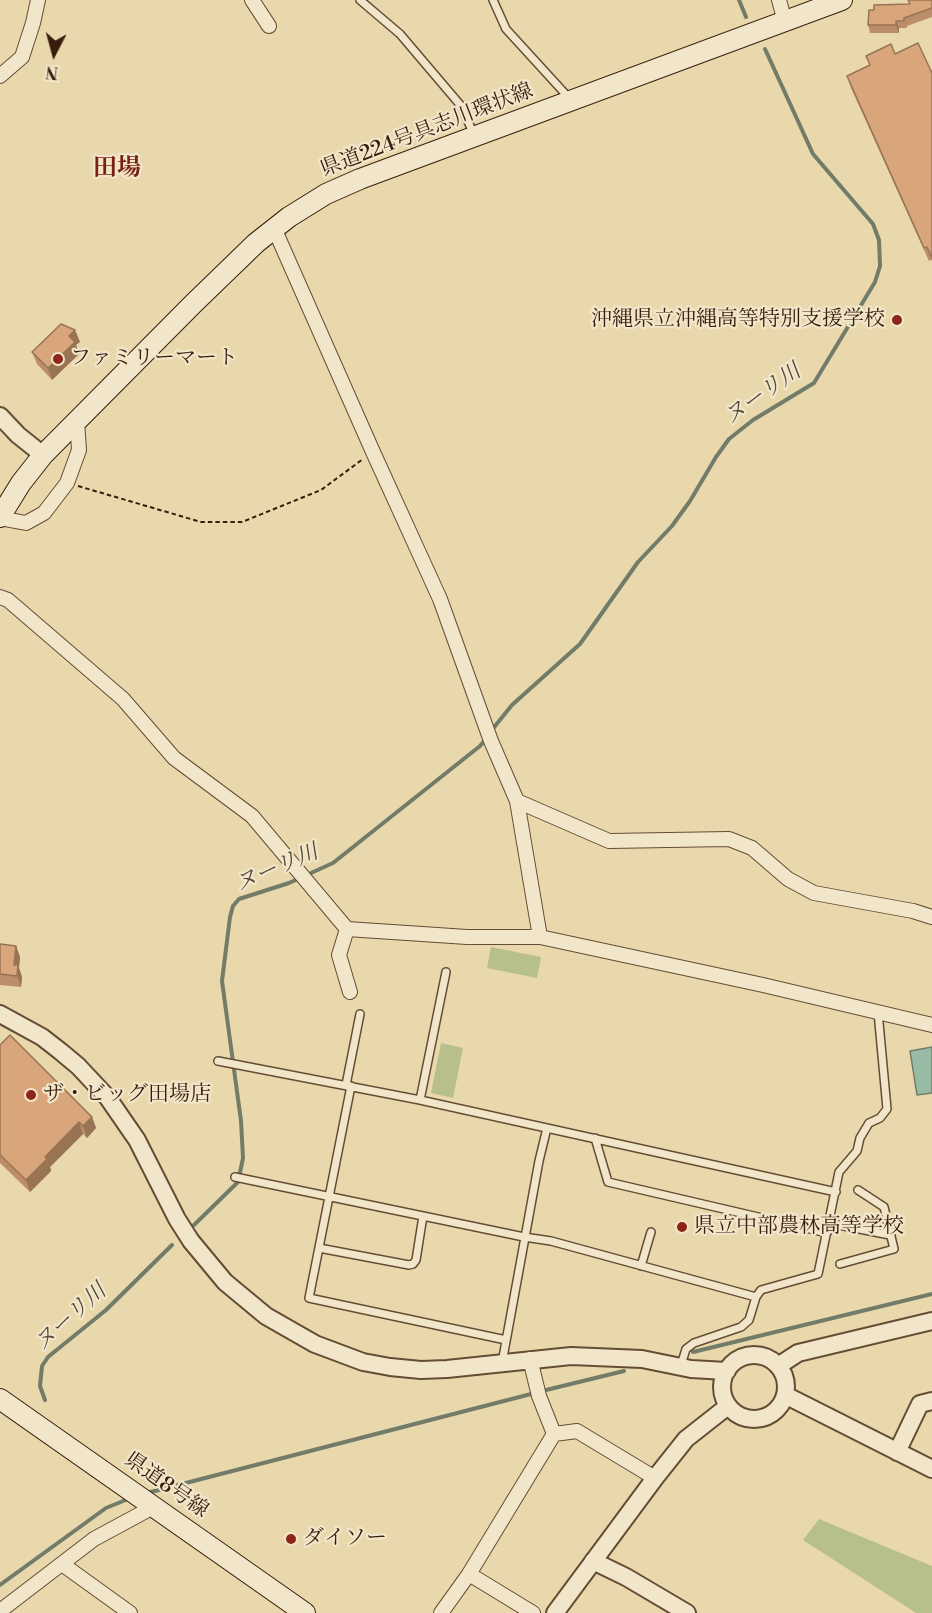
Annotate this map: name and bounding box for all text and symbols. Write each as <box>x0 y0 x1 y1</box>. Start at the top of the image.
north arrow <box>24 24 84 84</box>
text: N <box>45 61 59 83</box>
street label: 県道224号具志川環状線 <box>317 79 537 183</box>
district label: 田場 <box>93 155 141 183</box>
place label: 沖縄県立沖縄高等特別支援学校 <box>591 307 885 333</box>
marker: 沖縄県立沖縄高等特別支援学校 <box>890 313 904 327</box>
place label: ファミリーマート <box>70 346 238 372</box>
marker: ファミリーマート <box>51 352 65 366</box>
water label: ヌーリ川 <box>719 359 807 431</box>
water label: ヌーリ川 <box>231 840 323 898</box>
place label: ザ・ビッグ田場店 <box>43 1082 211 1108</box>
marker: ザ・ビッグ田場店 <box>24 1088 38 1102</box>
place label: 県立中部農林高等学校 <box>694 1214 904 1240</box>
marker: 県立中部農林高等学校 <box>675 1220 689 1234</box>
water label: ヌーリ川 <box>29 1279 113 1357</box>
street label: 県道8号線 <box>119 1448 213 1524</box>
place label: ダイソー <box>303 1526 387 1552</box>
marker: ダイソー <box>284 1532 298 1546</box>

